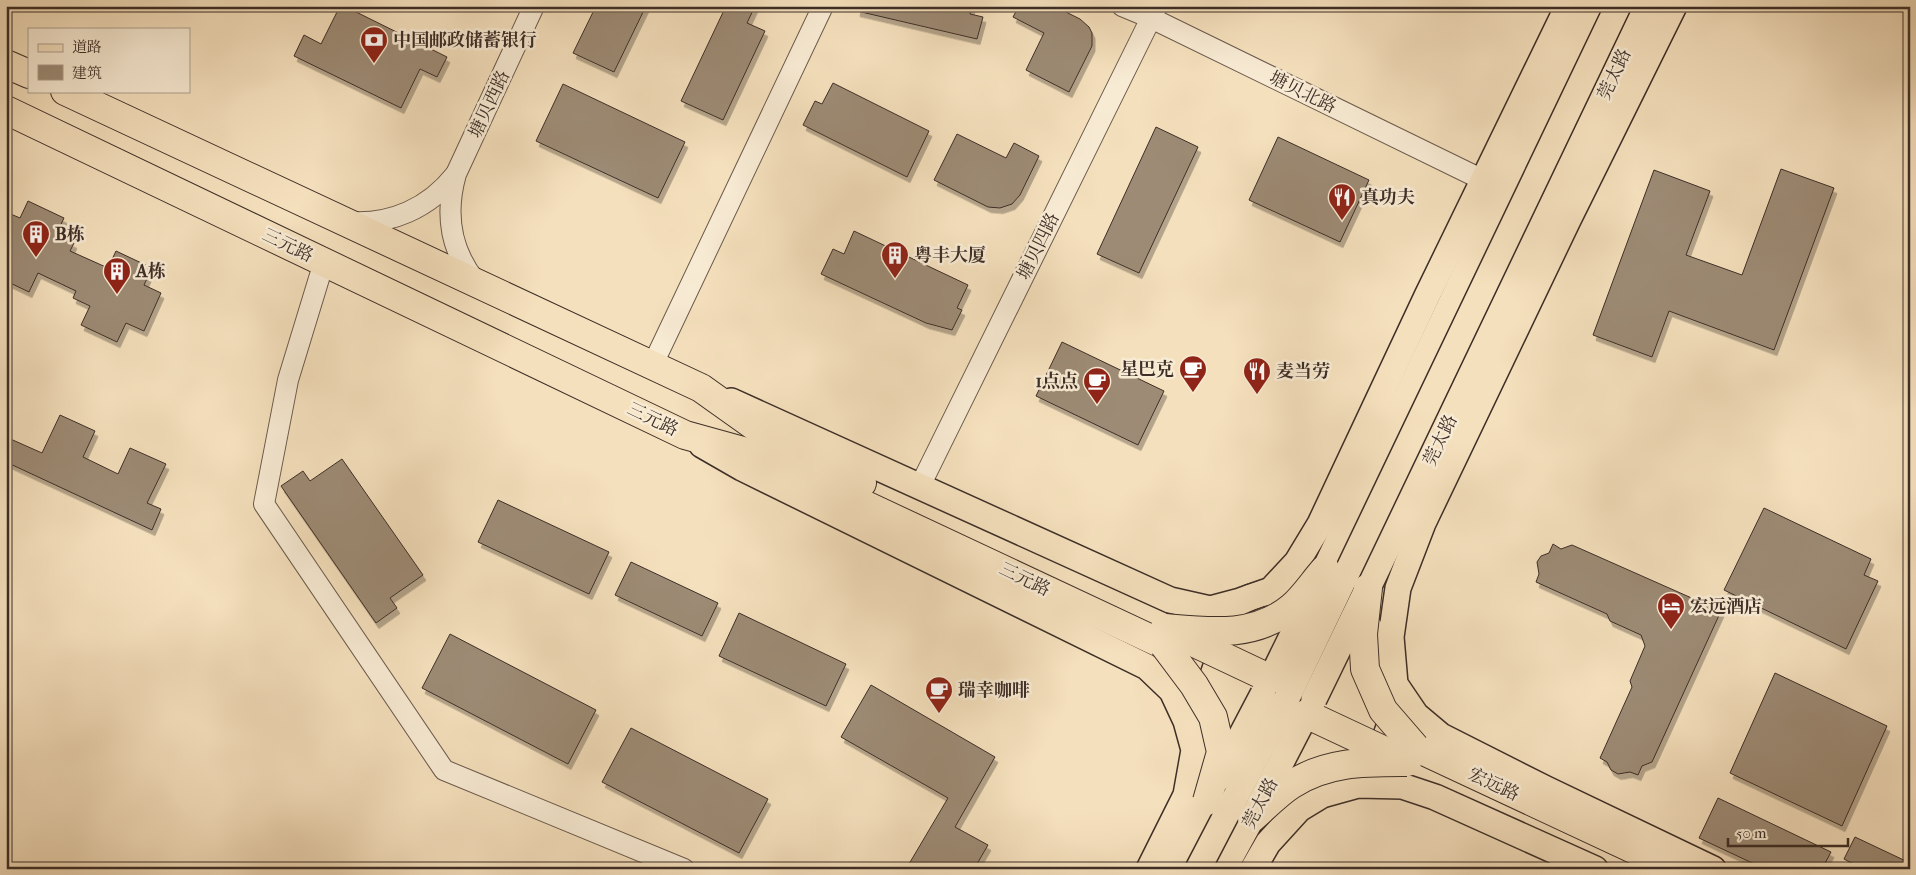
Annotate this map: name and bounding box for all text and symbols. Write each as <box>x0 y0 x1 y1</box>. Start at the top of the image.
bank icon: 中国邮政储蓄银行 <box>359 25 389 64</box>
legend <box>28 28 190 92</box>
place label: 中国邮政储蓄银行 <box>393 30 537 51</box>
text: 道路 <box>72 38 102 56</box>
street label: 莞太路 <box>1594 45 1635 103</box>
text: 建筑 <box>72 64 102 82</box>
street label: 塘贝西路 <box>465 67 514 141</box>
street label: 塘贝北路 <box>1266 67 1340 118</box>
restaurant icon: 真功夫 <box>1327 182 1357 221</box>
place label: 真功夫 <box>1361 187 1415 208</box>
street label: 塘贝四路 <box>1013 209 1064 283</box>
building icon: B栋 <box>21 219 51 258</box>
place label: B栋 <box>55 224 85 245</box>
street label: 三元路 <box>259 224 317 267</box>
building icon: 粤丰大厦 <box>880 240 910 279</box>
place label: 粤丰大厦 <box>914 245 986 266</box>
building icon: A栋 <box>102 256 132 295</box>
place label: A栋 <box>135 261 166 282</box>
cafe icon: 星巴克 <box>1178 354 1208 393</box>
restaurant icon: 麦当劳 <box>1242 356 1272 395</box>
place label: 星巴克 <box>1120 359 1174 380</box>
place label: 麦当劳 <box>1276 361 1330 382</box>
cafe icon: 1点点 <box>1082 366 1112 405</box>
place label: 1点点 <box>1036 371 1078 392</box>
street label: 三元路 <box>624 398 682 441</box>
street label: 莞太路 <box>1419 411 1462 469</box>
street label: 三元路 <box>996 558 1054 601</box>
hotel icon: 宏远酒店 <box>1656 591 1686 630</box>
place label: 宏远酒店 <box>1690 596 1762 617</box>
cafe icon: 瑞幸咖啡 <box>924 675 954 714</box>
place label: 瑞幸咖啡 <box>958 680 1030 701</box>
street label: 宏远路 <box>1465 764 1523 805</box>
street label: 莞太路 <box>1238 774 1282 832</box>
scale bar <box>1728 815 1848 847</box>
text: 50 m <box>1736 824 1767 842</box>

